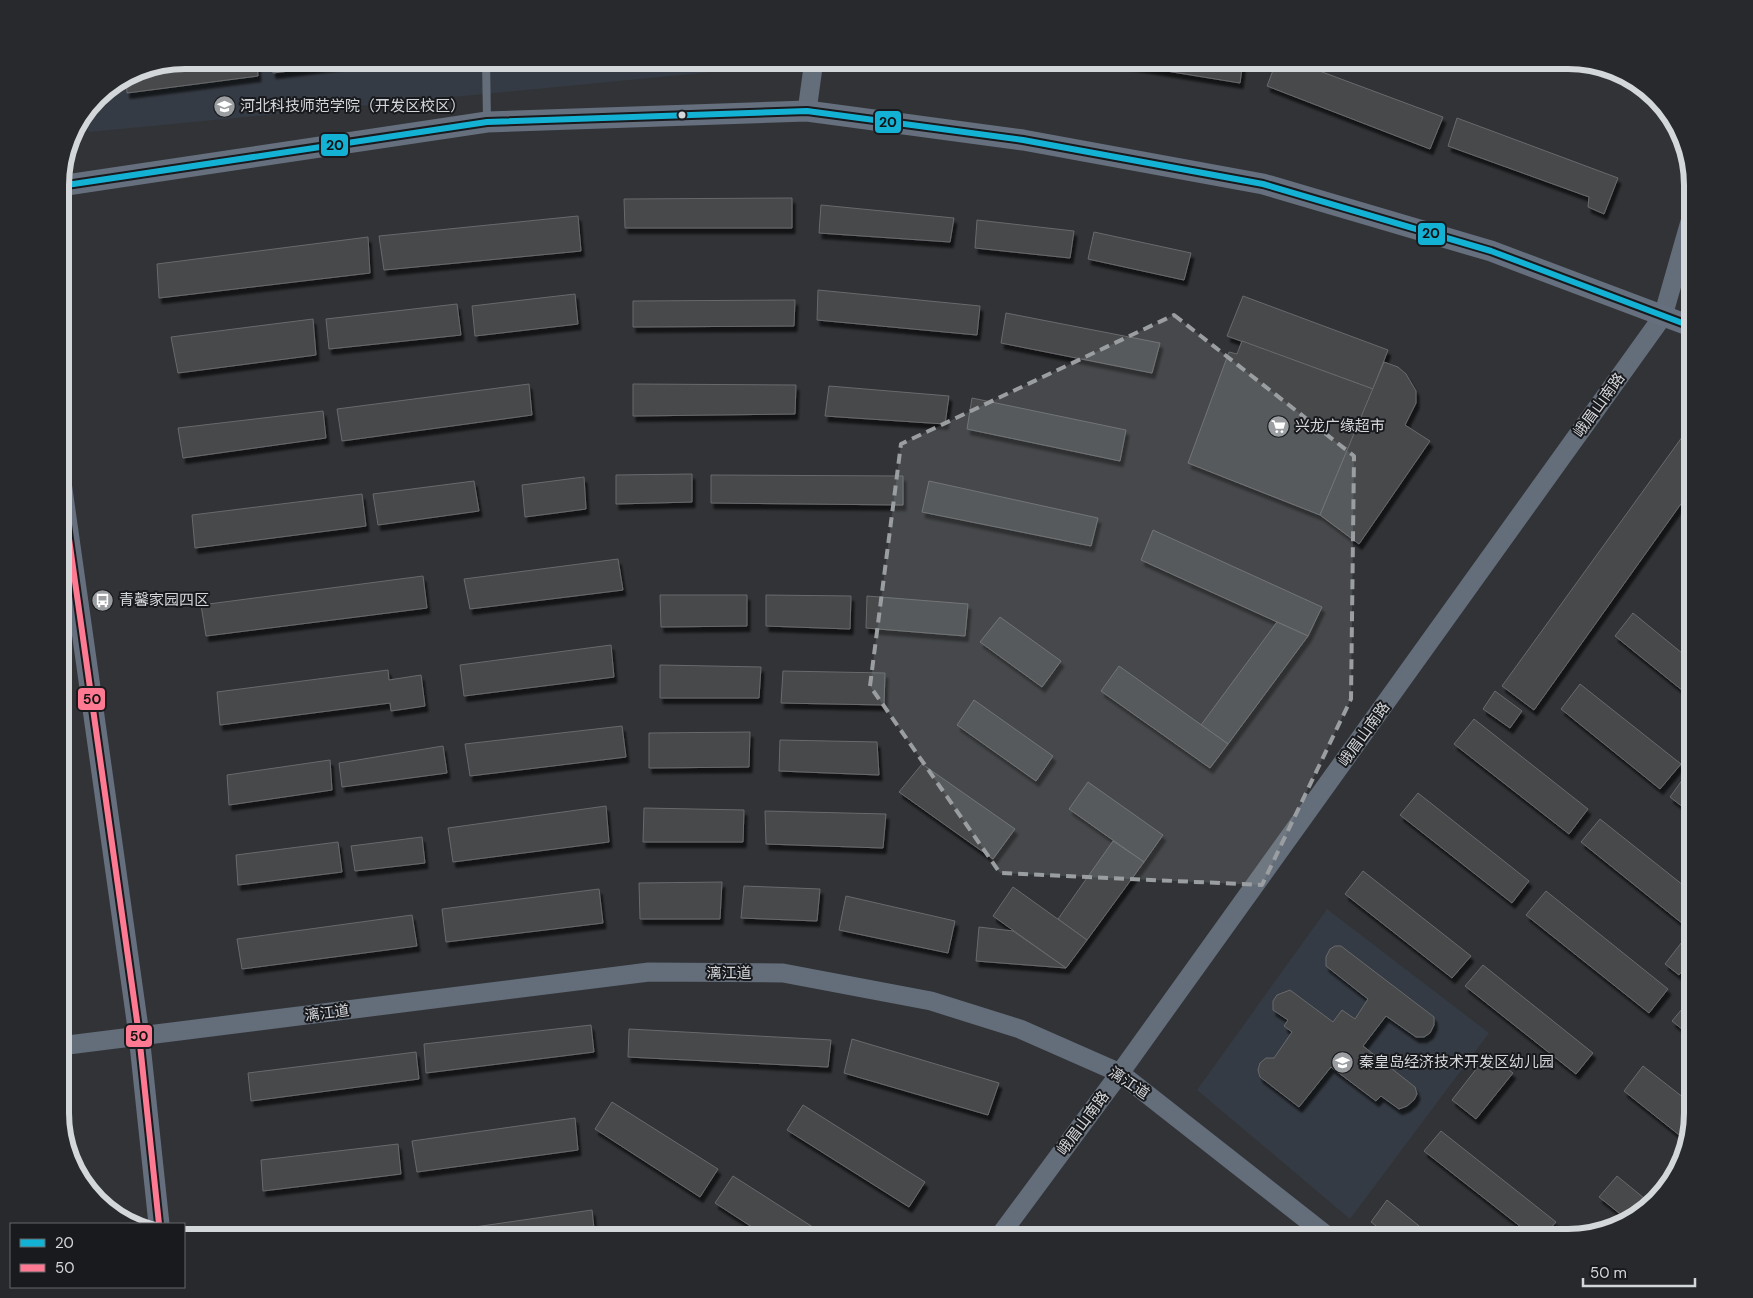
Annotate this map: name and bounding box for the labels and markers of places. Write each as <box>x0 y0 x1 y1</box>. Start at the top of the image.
school or university icon: 河北科技师范学院（开发区校区） <box>212 94 236 118</box>
place label: 河北科技师范学院（开发区校区） <box>240 96 465 116</box>
unlabelled marker <box>677 110 687 120</box>
supermarket icon: 兴龙广缘超市 <box>1267 414 1291 438</box>
place label: 兴龙广缘超市 <box>1295 416 1385 436</box>
bus stop icon: 青馨家园四区 <box>91 588 115 612</box>
place label: 青馨家园四区 <box>119 590 209 610</box>
school or university icon: 秦皇岛经济技术开发区幼儿园 <box>1331 1050 1355 1074</box>
place label: 秦皇岛经济技术开发区幼儿园 <box>1359 1052 1554 1072</box>

